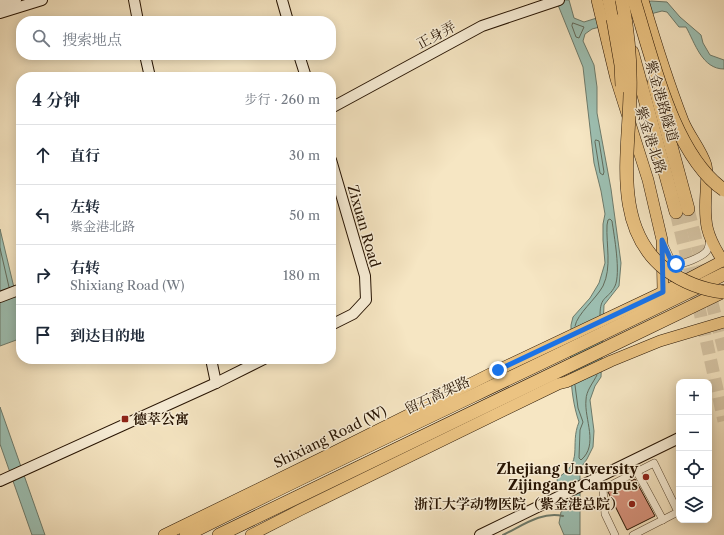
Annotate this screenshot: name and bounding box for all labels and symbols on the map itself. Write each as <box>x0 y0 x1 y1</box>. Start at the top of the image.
street label: 正身弄 <box>413 17 459 53</box>
street label: 紫金港路隧道 <box>642 58 682 144</box>
street label: 紫金港北路 <box>632 104 670 176</box>
street label: Zixuan Road <box>344 183 384 270</box>
route start <box>667 255 685 273</box>
route end <box>489 361 507 379</box>
street label: 留石高架路 <box>401 372 473 418</box>
street label: Shixiang Road (W) <box>271 402 389 472</box>
place label: 德萃公寓 <box>133 410 189 428</box>
marker: 德萃公寓 <box>120 414 130 424</box>
place label: Zhejiang University Zijingang Campus <box>496 460 638 494</box>
marker: Zhejiang University Zijingang Campus <box>641 472 651 482</box>
place label: 浙江大学动物医院（紫金港总院） <box>414 495 624 513</box>
marker: 浙江大学动物医院（紫金港总院） <box>627 499 637 509</box>

